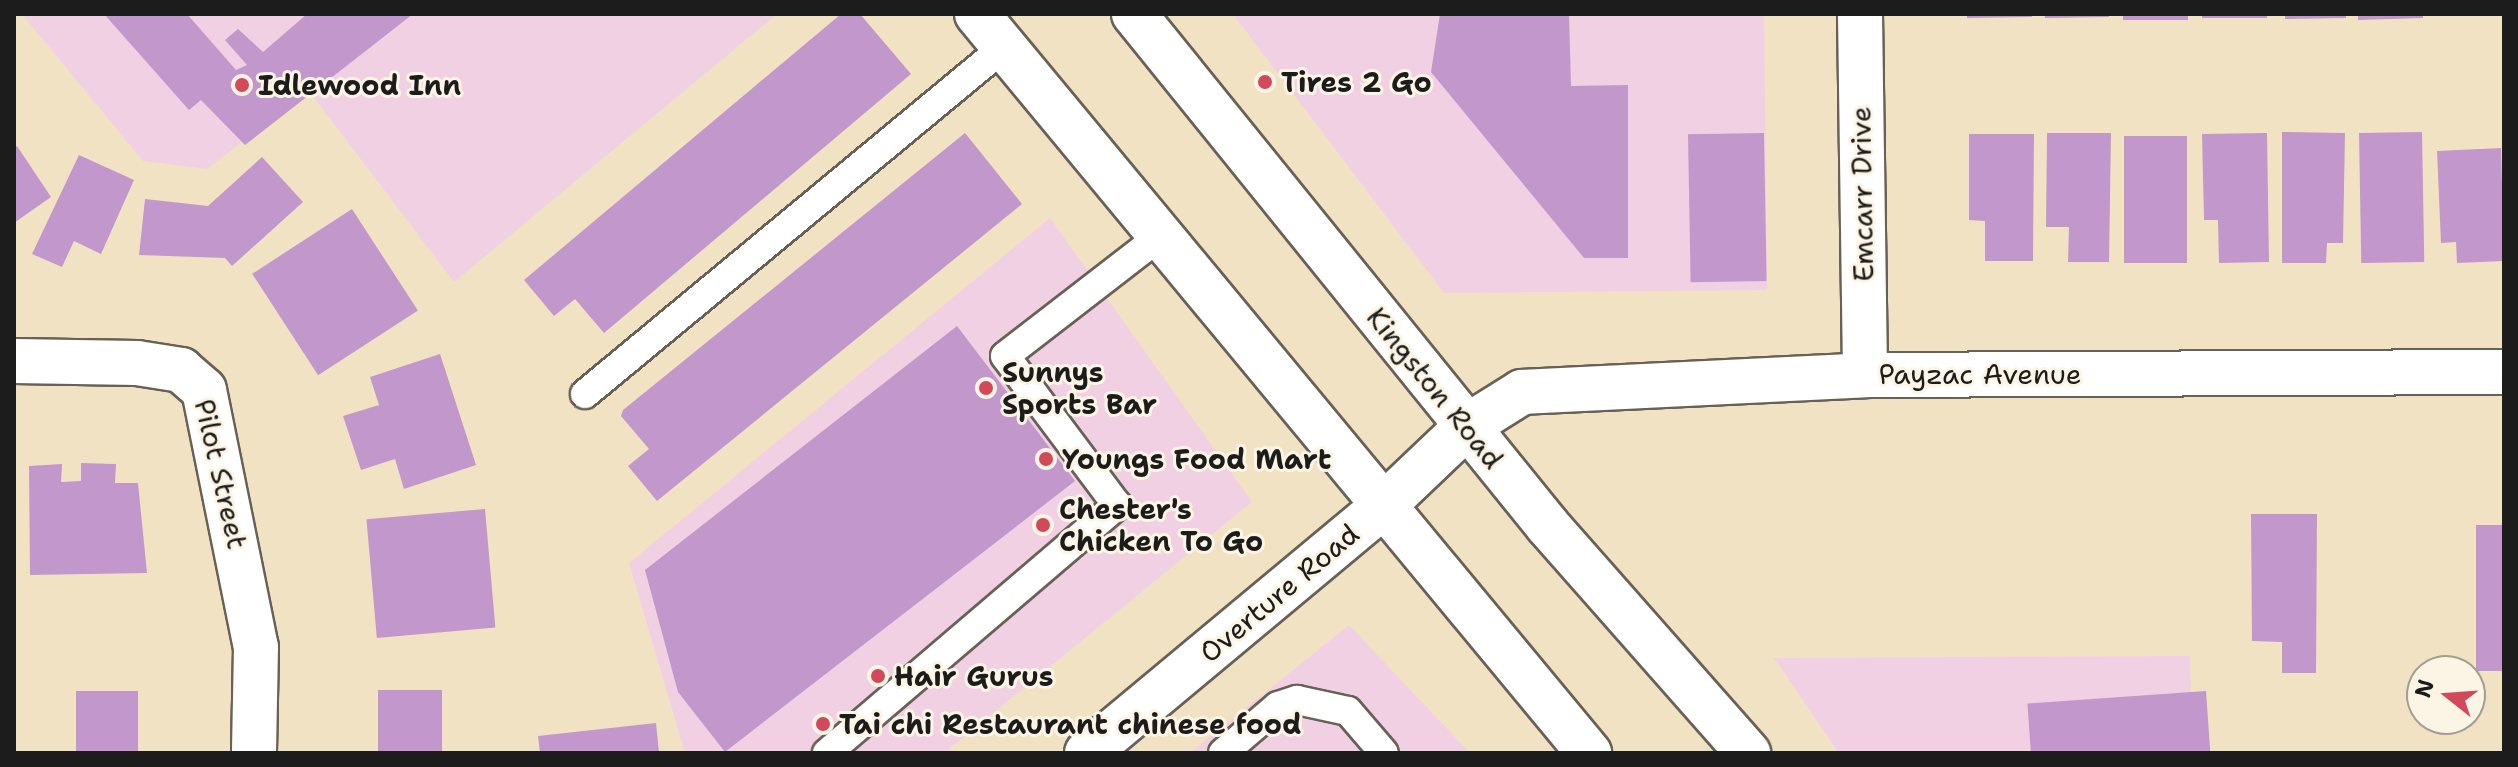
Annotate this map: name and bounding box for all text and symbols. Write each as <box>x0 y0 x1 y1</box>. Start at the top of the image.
place label: Tires 2 Go <box>1281 65 1432 99</box>
place label: Idlewood Inn <box>258 68 461 102</box>
marker: Tires 2 Go <box>1256 73 1274 91</box>
marker: Idlewood Inn <box>233 76 251 94</box>
street label: Emcarr Drive <box>1844 106 1880 282</box>
street label: Kingston Road <box>1360 301 1510 475</box>
place label: Sunnys Sports Bar <box>1002 355 1157 421</box>
street label: Payzac Avenue <box>1878 357 2082 391</box>
marker: Sunnys Sports Bar <box>977 379 995 397</box>
street label: Pilot Street <box>187 396 255 552</box>
place label: Youngs Food Mart <box>1062 442 1331 476</box>
marker: Youngs Food Mart <box>1037 450 1055 468</box>
place label: Chester's Chicken To Go <box>1059 492 1263 558</box>
marker: Chester's Chicken To Go <box>1034 516 1052 534</box>
street label: Overture Road <box>1193 517 1365 669</box>
north arrow <box>2406 655 2486 735</box>
place label: Hair Gurus <box>894 659 1054 693</box>
marker: Hair Gurus <box>869 667 887 685</box>
text: N <box>2408 676 2441 701</box>
place label: Tai chi Restaurant chinese food <box>839 707 1302 741</box>
marker: Tai chi Restaurant chinese food <box>814 715 832 733</box>

